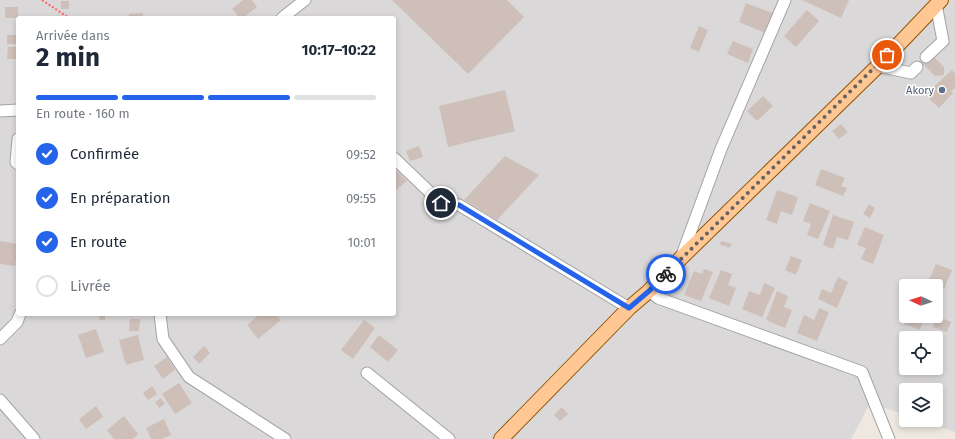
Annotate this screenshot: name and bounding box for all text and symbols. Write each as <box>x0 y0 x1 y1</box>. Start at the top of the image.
text: Arrivée dans <box>36 28 110 43</box>
pin <box>870 38 904 72</box>
text: 10:17–10:22 <box>302 41 376 59</box>
text: 2 min <box>36 42 100 73</box>
icon: bag <box>876 44 898 66</box>
place label: Akory <box>906 84 935 97</box>
marker: Akory <box>937 85 947 95</box>
text: En route · 160 m <box>36 106 130 121</box>
icon: check <box>36 143 58 165</box>
text: Confirmée <box>70 145 139 163</box>
text: 09:52 <box>346 147 376 162</box>
pin <box>424 186 458 220</box>
icon: check <box>36 187 58 209</box>
text: En préparation <box>70 189 171 207</box>
text: 09:55 <box>346 191 376 206</box>
icon: home <box>430 192 452 214</box>
icon: check <box>36 231 58 253</box>
text: En route <box>70 233 127 251</box>
text: 10:01 <box>347 235 376 250</box>
courier <box>646 254 686 294</box>
icon: bike <box>655 263 677 285</box>
text: Livrée <box>70 277 111 295</box>
north arrow <box>899 279 943 323</box>
map controls <box>899 279 943 427</box>
button: locate <box>899 331 943 375</box>
button: layers <box>899 383 943 427</box>

